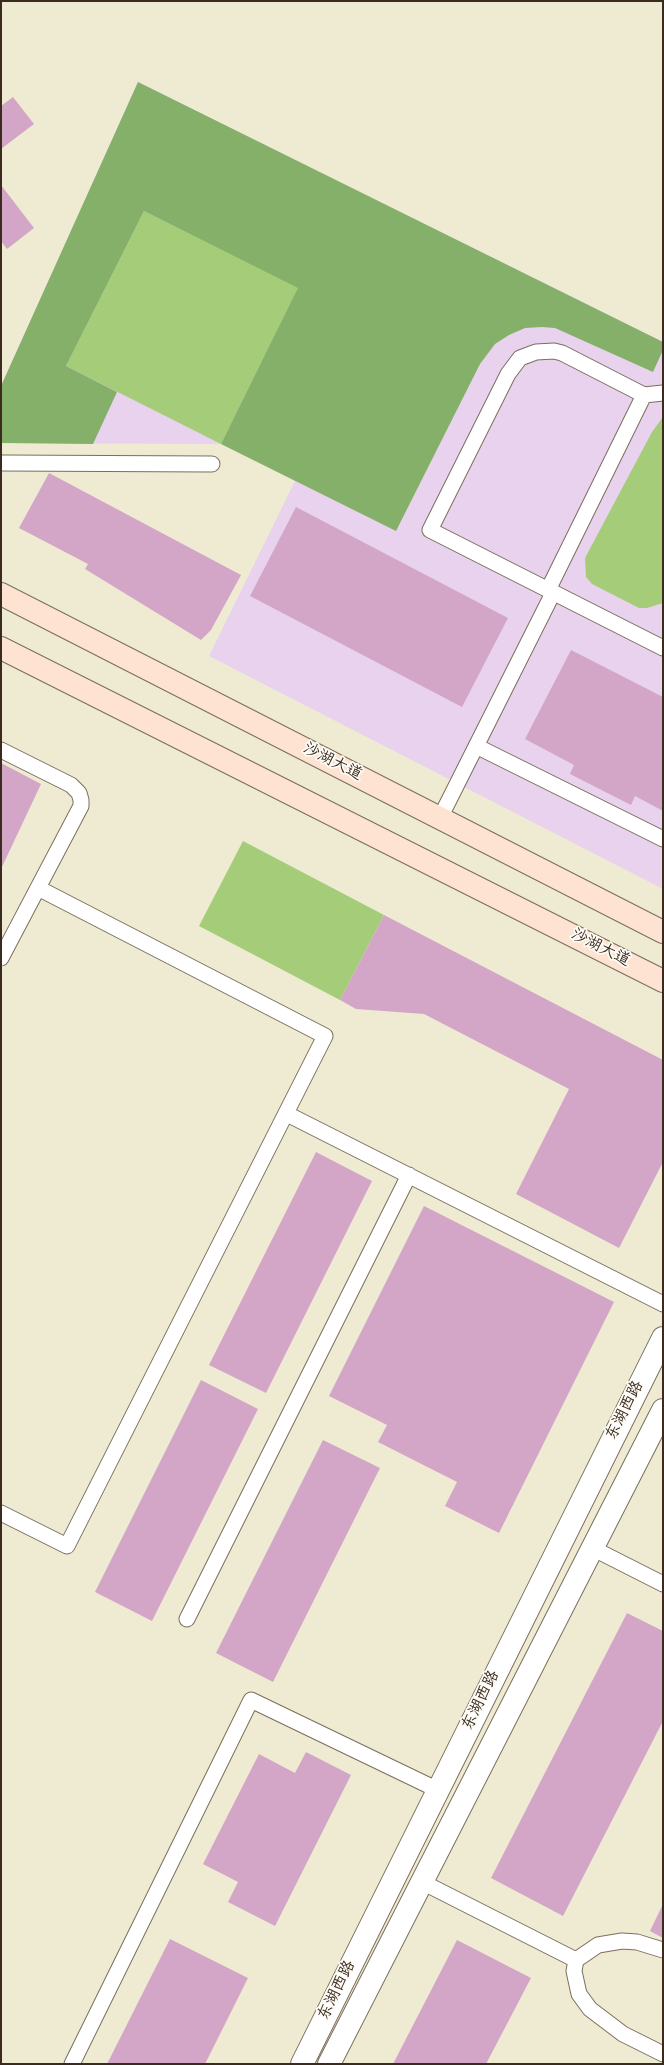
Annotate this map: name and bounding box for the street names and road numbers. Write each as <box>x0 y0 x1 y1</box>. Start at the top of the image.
street label: 沙湖大道 <box>299 740 365 786</box>
street label: 沙湖大道 <box>567 926 633 972</box>
street label: 东湖西路 <box>603 1378 649 1444</box>
street label: 东湖西路 <box>459 1668 505 1734</box>
street label: 东湖西路 <box>315 1958 361 2024</box>

